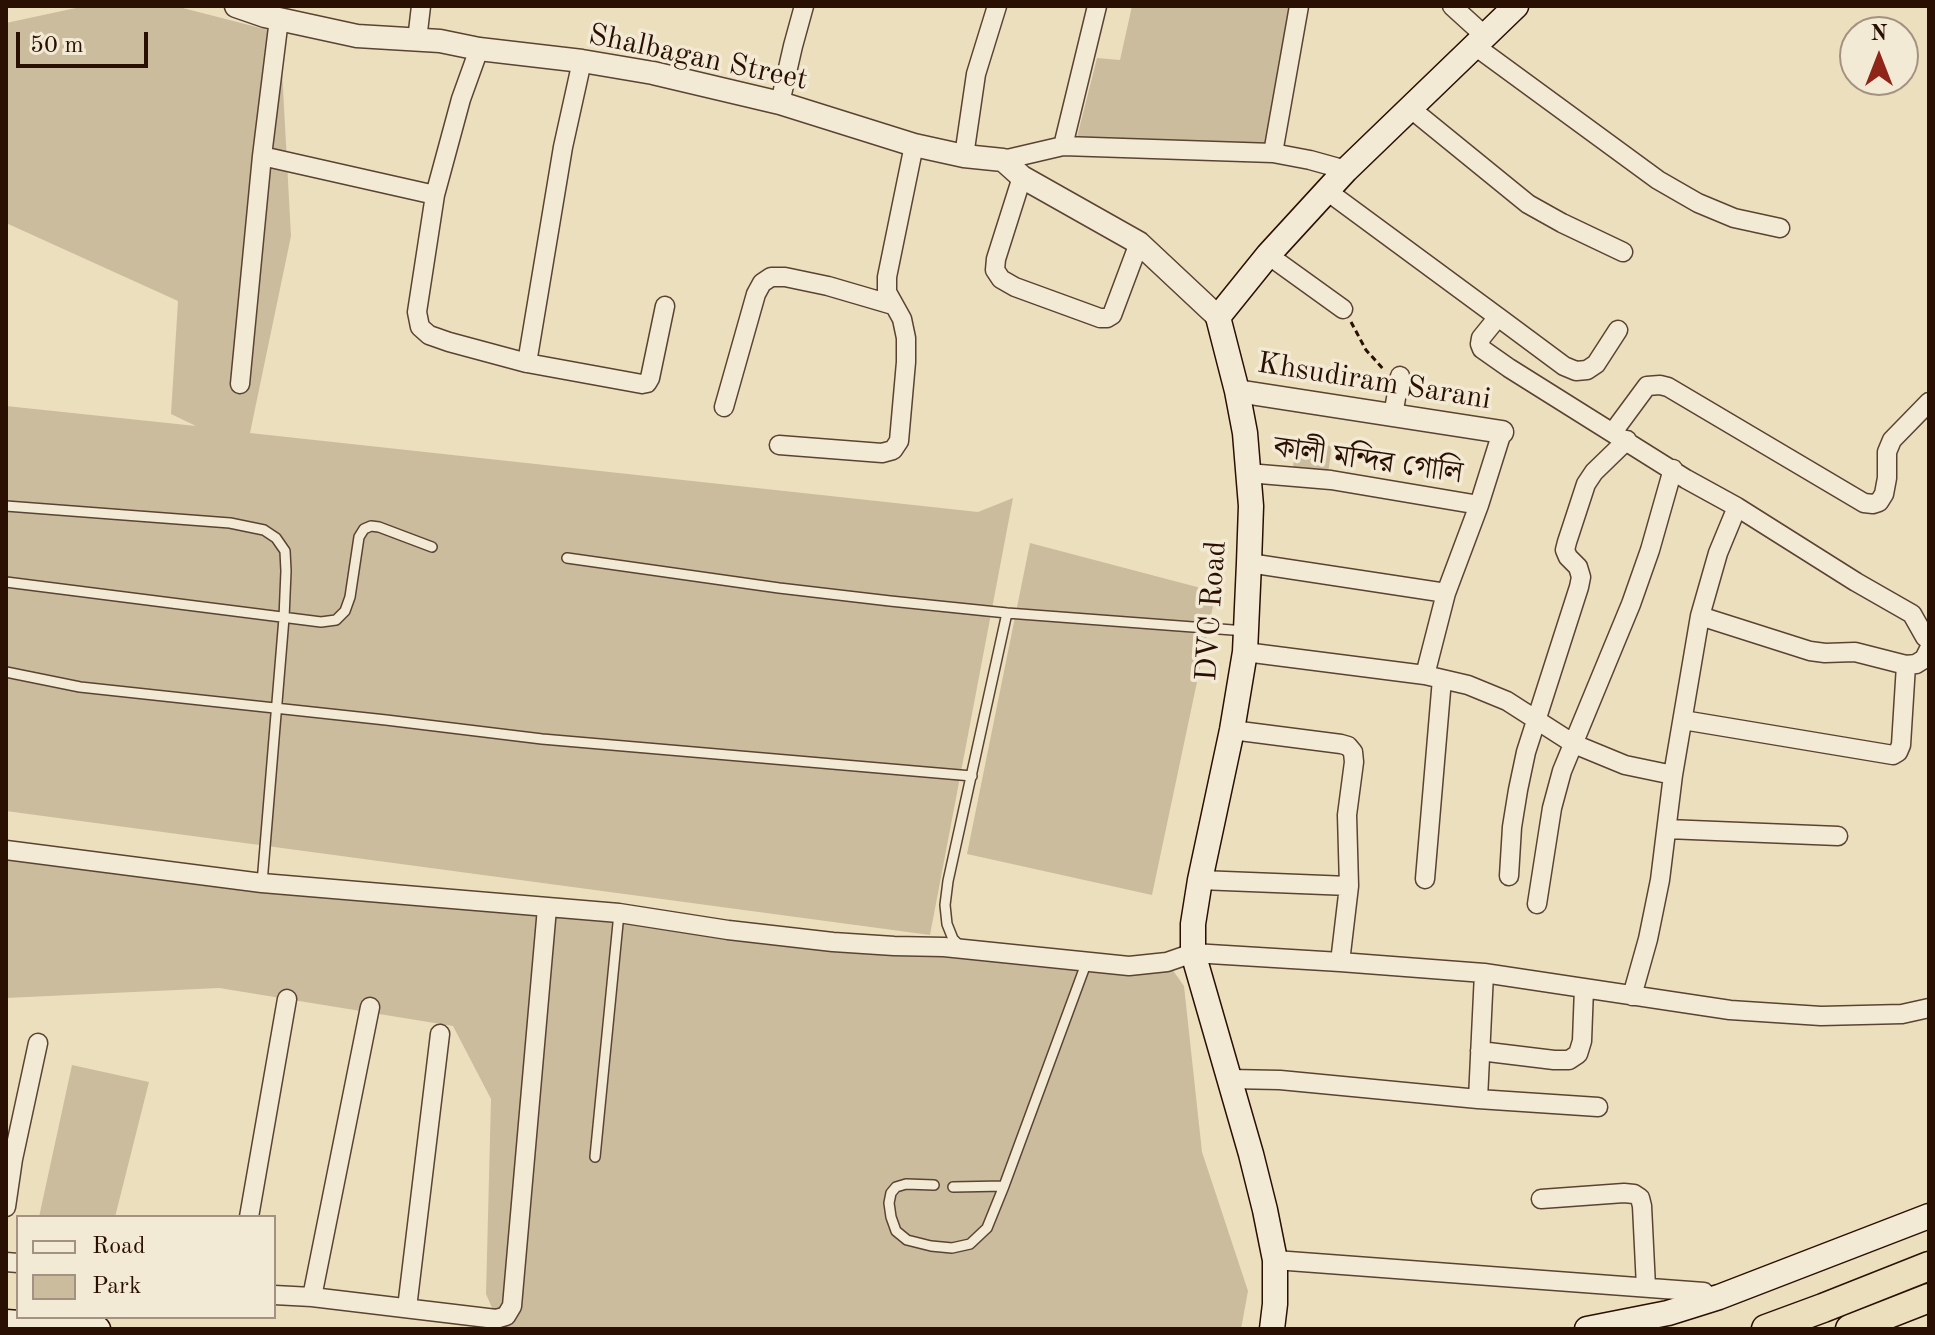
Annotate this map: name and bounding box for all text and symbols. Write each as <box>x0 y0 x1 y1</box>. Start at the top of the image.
scale bar <box>20 16 152 66</box>
north arrow <box>1839 16 1919 96</box>
street label: Shalbagan Street <box>585 17 811 99</box>
text: N <box>1871 23 1887 45</box>
text: 50 m <box>30 34 84 58</box>
street label: Khsudiram Sarani <box>1255 346 1493 418</box>
street label: কালী মন্দির গোলি <box>1271 430 1465 492</box>
street label: DVC Road <box>1189 540 1235 682</box>
legend <box>16 1215 276 1319</box>
text: Road <box>92 1235 145 1259</box>
text: Park <box>92 1275 141 1299</box>

